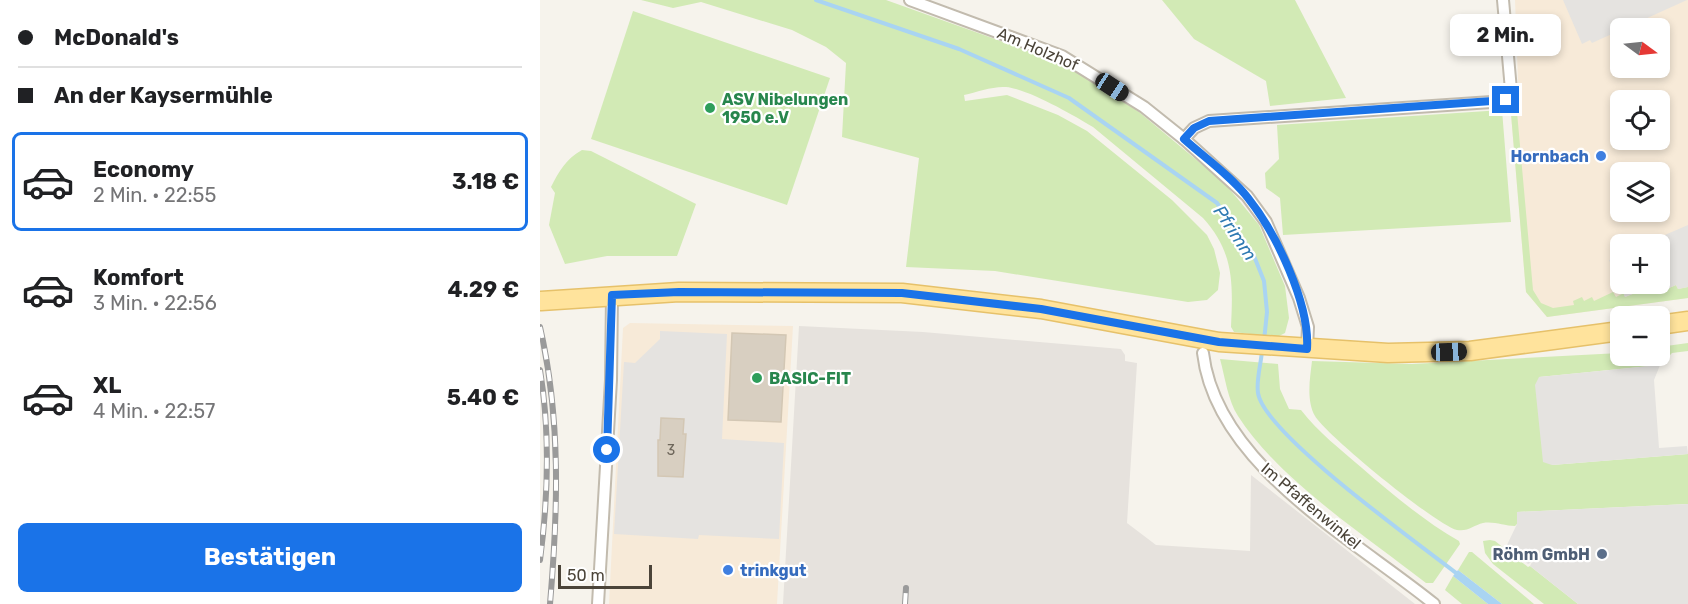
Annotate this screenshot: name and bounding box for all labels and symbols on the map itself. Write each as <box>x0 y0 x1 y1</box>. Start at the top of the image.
callout: 2 Min. <box>1450 13 1562 55</box>
north arrow <box>1610 18 1670 78</box>
street label: Am Holzhof <box>994 23 1082 75</box>
car <box>1092 70 1132 104</box>
route end <box>1492 86 1519 113</box>
place label: ASV Nibelungen 1950 e.V <box>722 90 848 127</box>
marker: ASV Nibelungen 1950 e.V <box>703 101 717 115</box>
place label: Hornbach <box>1510 147 1589 166</box>
marker: Hornbach <box>1594 149 1608 163</box>
water label: Pfrimm <box>1209 201 1261 265</box>
car <box>1431 342 1467 362</box>
place label: BASIC-FIT <box>769 369 851 388</box>
marker: BASIC-FIT <box>750 371 764 385</box>
route start <box>593 436 620 463</box>
house number: 3 <box>667 442 675 459</box>
street label: Im Pfaffenwinkel <box>1257 459 1365 553</box>
place label: Röhm GmbH <box>1493 545 1590 564</box>
marker: Röhm GmbH <box>1595 547 1609 561</box>
place label: trinkgut <box>740 561 807 580</box>
scale bar <box>558 562 652 590</box>
marker: trinkgut <box>721 563 735 577</box>

